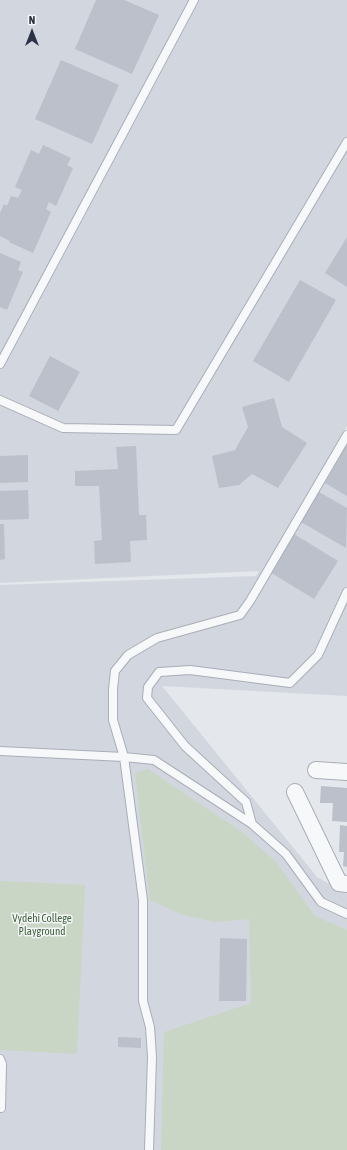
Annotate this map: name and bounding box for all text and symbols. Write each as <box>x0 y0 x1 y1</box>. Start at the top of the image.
north arrow <box>12 12 52 52</box>
text: N <box>29 14 35 26</box>
park label: Vydehi College Playground <box>12 912 72 938</box>

